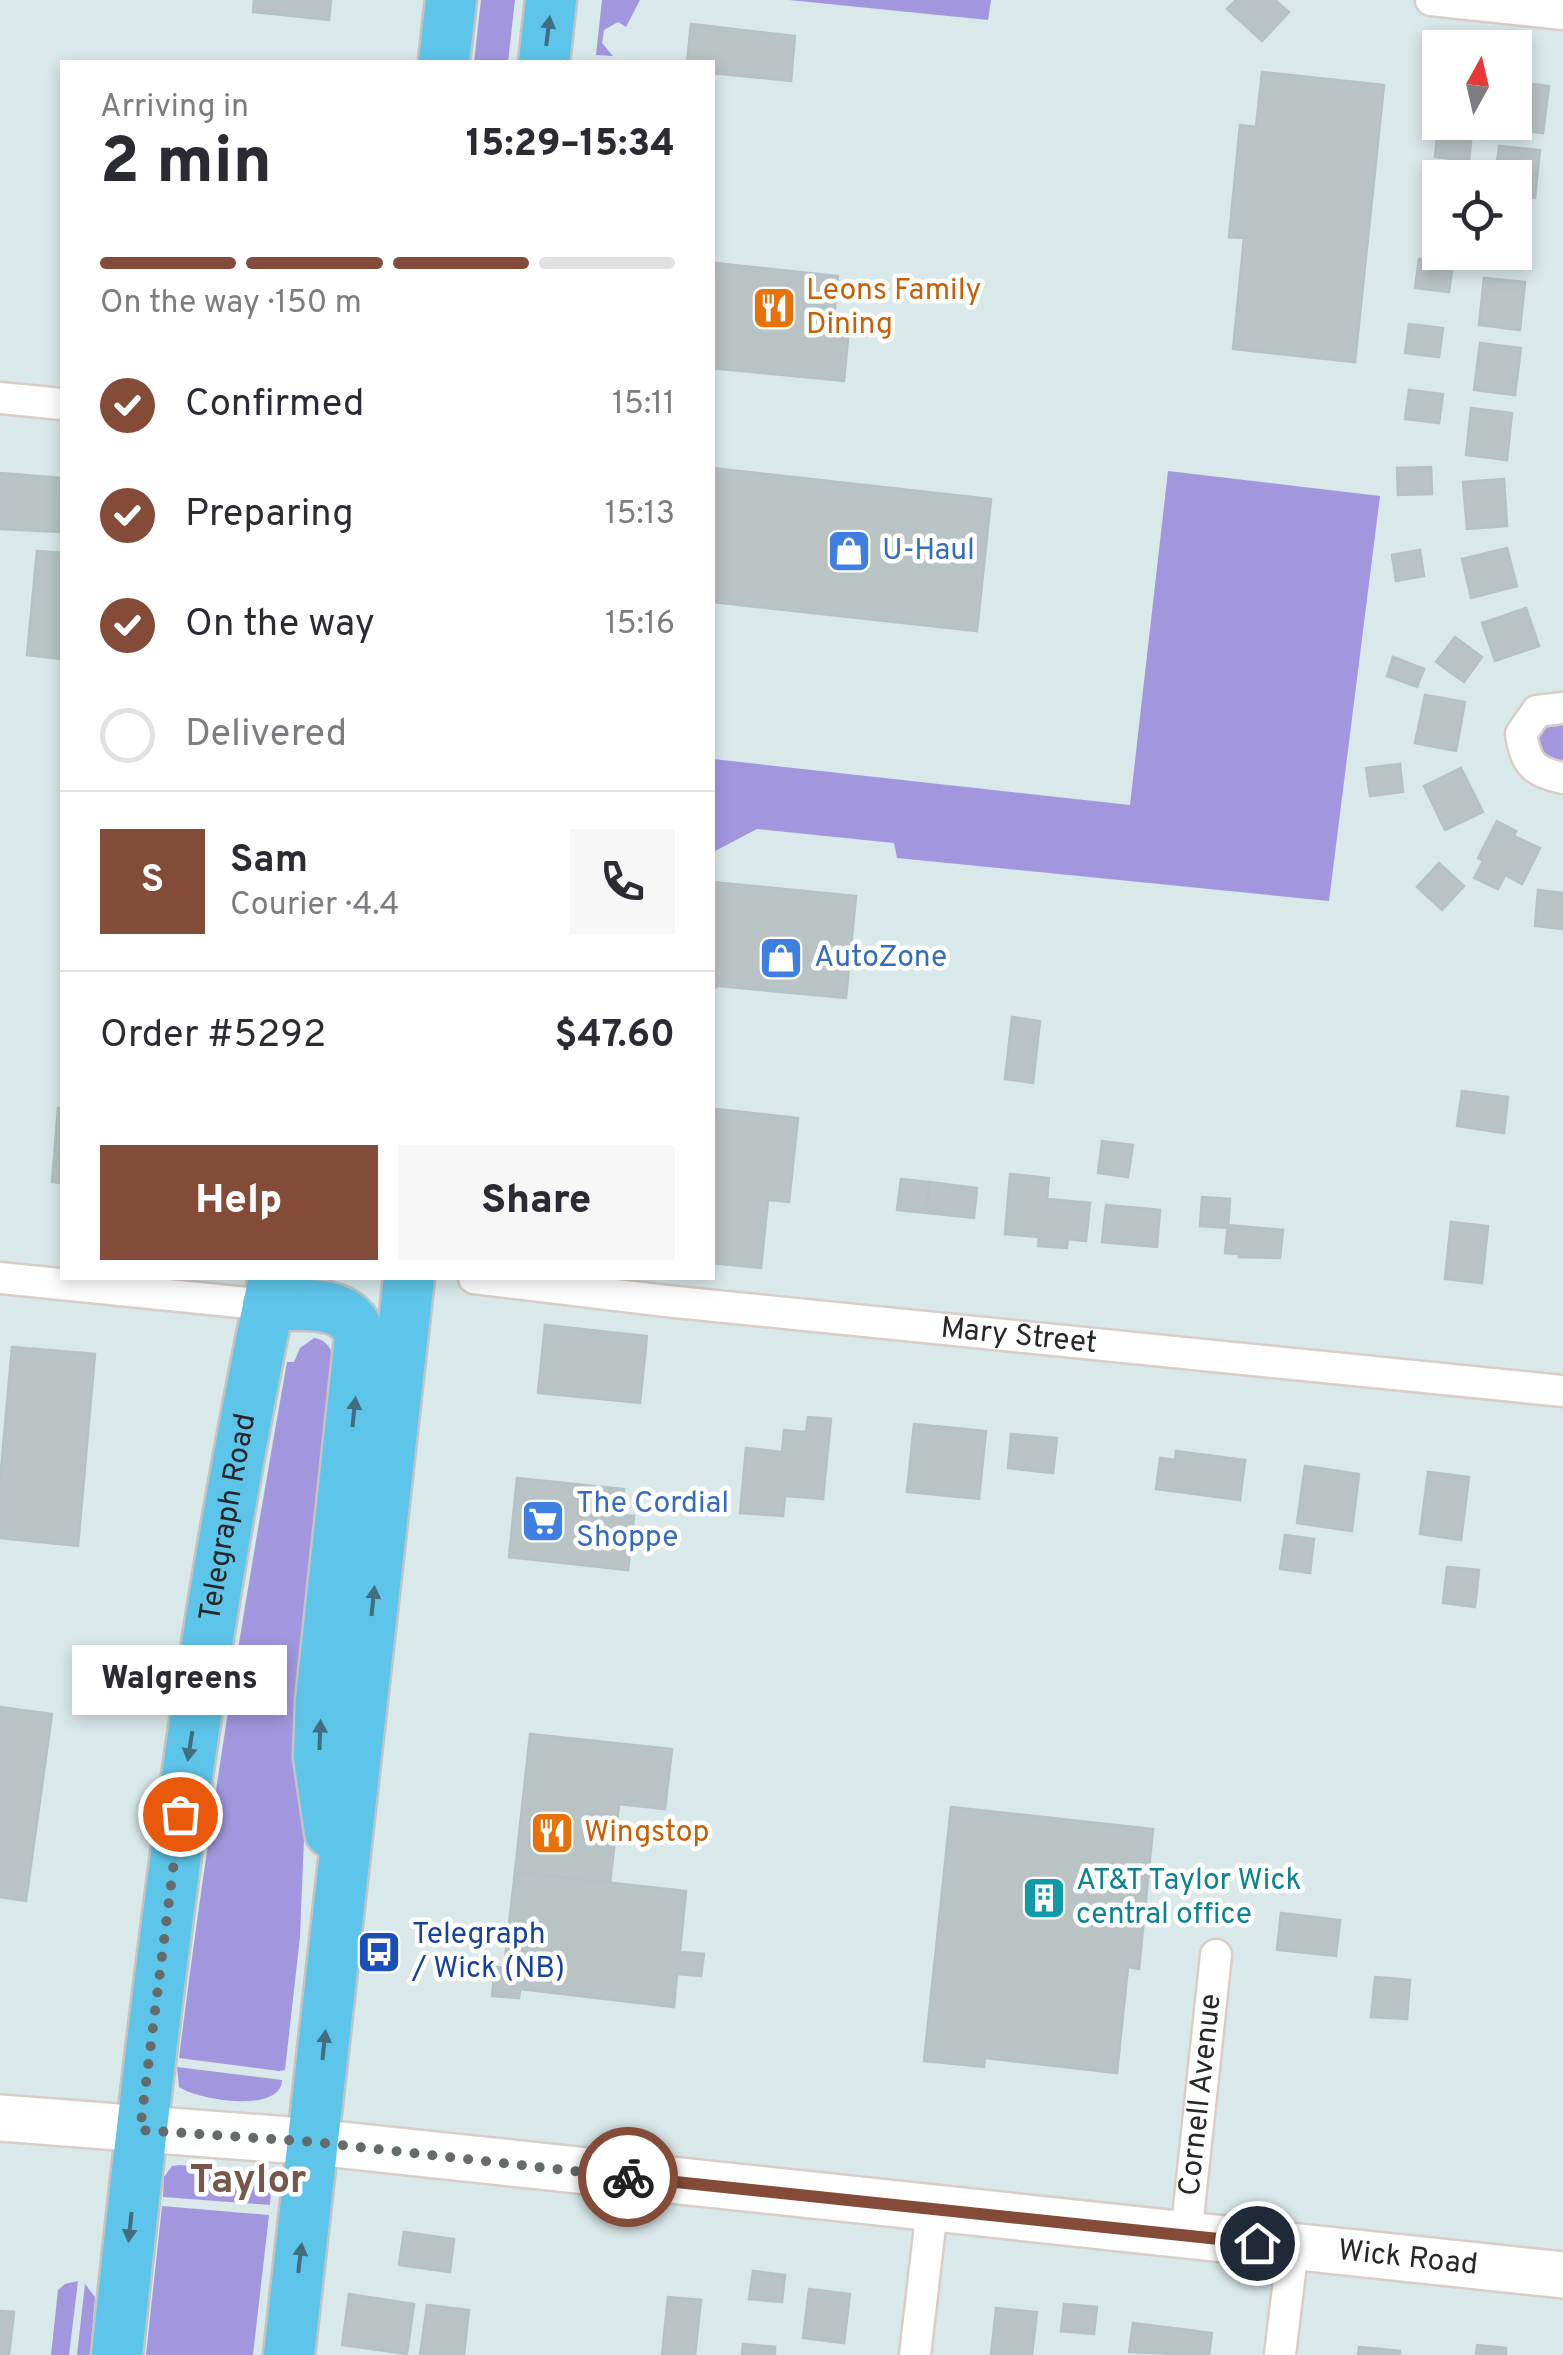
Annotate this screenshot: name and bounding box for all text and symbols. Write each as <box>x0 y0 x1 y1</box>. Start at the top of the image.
one-way arrow <box>540 15 556 47</box>
north arrow <box>1422 30 1532 140</box>
map controls <box>1422 30 1532 270</box>
text: Arriving in <box>100 88 249 128</box>
text: 15:29–15:34 <box>466 121 675 170</box>
text: 2 min <box>100 124 272 206</box>
button: locate <box>1422 160 1532 270</box>
place label: Leons Family Dining <box>806 273 981 344</box>
text: On the way · 150 m <box>100 284 362 324</box>
restaurant icon: Leons Family Dining <box>751 285 797 331</box>
icon: check <box>100 378 155 433</box>
text: Confirmed <box>185 381 364 430</box>
text: 15:11 <box>612 385 675 425</box>
icon: check <box>100 488 155 543</box>
text: Preparing <box>185 491 354 540</box>
text: 15:13 <box>605 495 675 535</box>
shop icon: U-Haul <box>826 528 872 574</box>
place label: U-Haul <box>882 533 975 570</box>
icon: check <box>100 598 155 653</box>
text: On the way <box>185 601 375 650</box>
text: 15:16 <box>605 605 675 645</box>
text: Delivered <box>185 711 347 760</box>
button: phone <box>570 829 675 934</box>
text: Sam <box>230 837 308 886</box>
text: S <box>141 857 164 906</box>
text: Courier · 4.4 <box>230 886 399 926</box>
shop icon: AutoZone <box>758 935 804 981</box>
place label: AutoZone <box>814 940 947 977</box>
text: Order #5292 <box>100 1012 326 1061</box>
text: $47.60 <box>555 1012 675 1061</box>
button: Help <box>100 1145 378 1260</box>
button: Share <box>398 1145 675 1260</box>
street label: Mary Street <box>939 1310 1099 1363</box>
one-way arrow <box>347 1396 363 1428</box>
street label: Telegraph Road <box>192 1411 265 1624</box>
place label: The Cordial Shoppe <box>576 1486 729 1557</box>
supermarket icon: The Cordial Shoppe <box>520 1498 566 1544</box>
one-way arrow <box>366 1585 382 1617</box>
callout: Walgreens <box>72 1644 288 1714</box>
text: Walgreens <box>101 1660 258 1700</box>
one-way arrow <box>312 1719 328 1751</box>
one-way arrow <box>182 1731 197 1762</box>
pin <box>138 1772 223 1857</box>
icon: bag <box>153 1787 208 1842</box>
restaurant icon: Wingstop <box>529 1810 575 1856</box>
place label: Wingstop <box>584 1815 709 1852</box>
place label: AT&T Taylor Wick central office <box>1076 1863 1301 1934</box>
building icon: AT&T Taylor Wick central office <box>1021 1875 1067 1921</box>
place label: Telegraph / Wick (NB) <box>411 1917 565 1988</box>
bus stop icon: Telegraph / Wick (NB) <box>356 1929 402 1975</box>
street label: Cornell Avenue <box>1172 1992 1230 2198</box>
one-way arrow <box>316 2028 332 2060</box>
courier <box>578 2127 678 2227</box>
icon: bike <box>601 2150 656 2205</box>
district label: Taylor <box>190 2157 307 2207</box>
pin <box>1215 2201 1300 2286</box>
one-way arrow <box>122 2211 138 2243</box>
icon: home <box>1230 2216 1285 2271</box>
street label: Wick Road <box>1336 2233 1480 2284</box>
one-way arrow <box>292 2242 308 2274</box>

